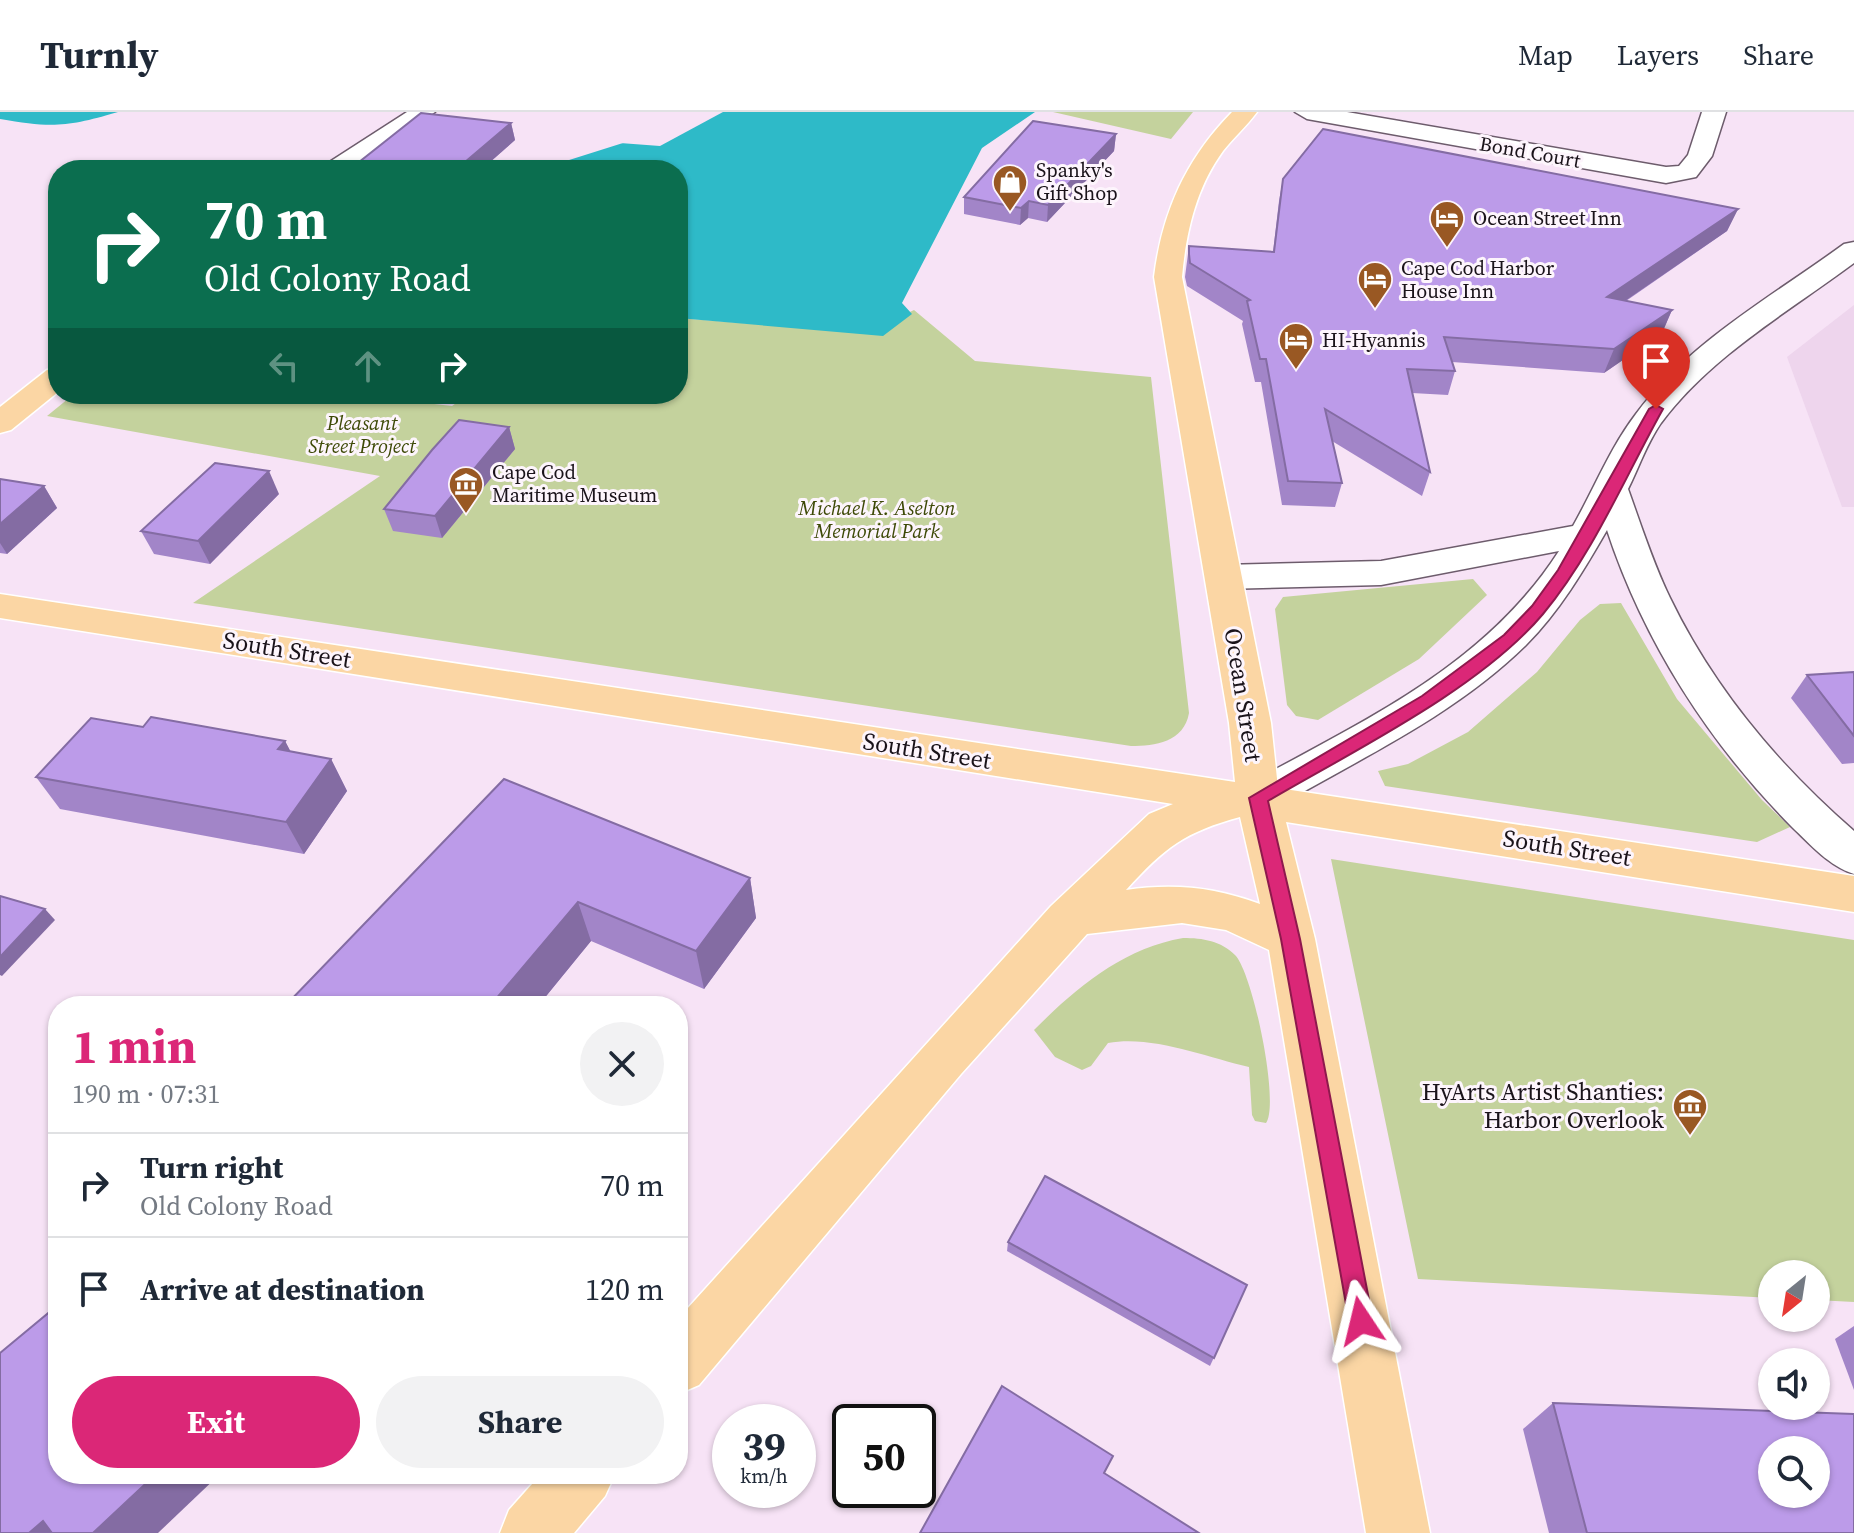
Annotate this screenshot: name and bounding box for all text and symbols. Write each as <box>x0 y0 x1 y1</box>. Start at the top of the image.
text: Turnly <box>40 29 159 81</box>
text: Map <box>1518 36 1573 74</box>
text: Layers <box>1617 36 1699 74</box>
text: Share <box>1743 36 1814 74</box>
street label: Bond Court <box>1477 129 1583 175</box>
place label: Spanky's Gift Shop <box>1036 156 1118 207</box>
shop icon: Spanky's Gift Shop <box>991 163 1029 213</box>
text: 70 m <box>204 181 327 258</box>
icon: right <box>72 192 176 296</box>
hotel icon: Ocean Street Inn <box>1428 199 1466 249</box>
place label: Ocean Street Inn <box>1473 204 1622 232</box>
text: Old Colony Road <box>204 254 471 303</box>
place label: Cape Cod Harbor House Inn <box>1401 254 1555 305</box>
hotel icon: Cape Cod Harbor House Inn <box>1356 260 1394 310</box>
hotel icon: HI-Hyannis <box>1277 321 1315 371</box>
place label: HI-Hyannis <box>1322 326 1425 354</box>
pin <box>1622 327 1690 409</box>
icon: arrive <box>1634 339 1678 383</box>
icon: left <box>262 344 306 388</box>
icon: ahead <box>346 344 390 388</box>
icon: right <box>430 344 474 388</box>
park label: Pleasant Street Project <box>308 409 417 460</box>
place label: Cape Cod Maritime Museum <box>492 458 657 509</box>
museum icon: Cape Cod Maritime Museum <box>447 465 485 515</box>
park label: Michael K. Aselton Memorial Park <box>798 494 956 545</box>
street label: South Street <box>221 623 354 676</box>
street label: Ocean Street <box>1217 626 1270 764</box>
street label: South Street <box>861 724 994 777</box>
street label: South Street <box>1501 821 1634 874</box>
text: 1 min <box>72 1013 197 1079</box>
button: close <box>580 1022 664 1106</box>
place label: HyArts Artist Shanties: Harbor Overlook <box>1422 1075 1665 1136</box>
text: 190 m · 07:31 <box>72 1076 220 1112</box>
museum icon: HyArts Artist Shanties: Harbor Overlook <box>1671 1087 1709 1137</box>
text: Turn right <box>140 1147 283 1188</box>
icon: right <box>72 1163 116 1207</box>
text: 70 m <box>600 1165 664 1206</box>
text: Old Colony Road <box>140 1188 333 1224</box>
north arrow <box>1758 1260 1830 1332</box>
map controls <box>1758 1260 1830 1508</box>
icon: arrive <box>72 1267 116 1311</box>
text: Arrive at destination <box>140 1269 425 1310</box>
text: 120 m <box>585 1269 664 1310</box>
position arrow <box>1319 1279 1403 1363</box>
button: sound <box>1758 1348 1830 1420</box>
button: Exit <box>72 1376 360 1468</box>
button: Share <box>376 1376 664 1468</box>
speed limit sign: 50 <box>832 1404 936 1508</box>
text: 39 <box>742 1419 786 1473</box>
button: search <box>1758 1436 1830 1508</box>
text: km/h <box>740 1462 788 1490</box>

